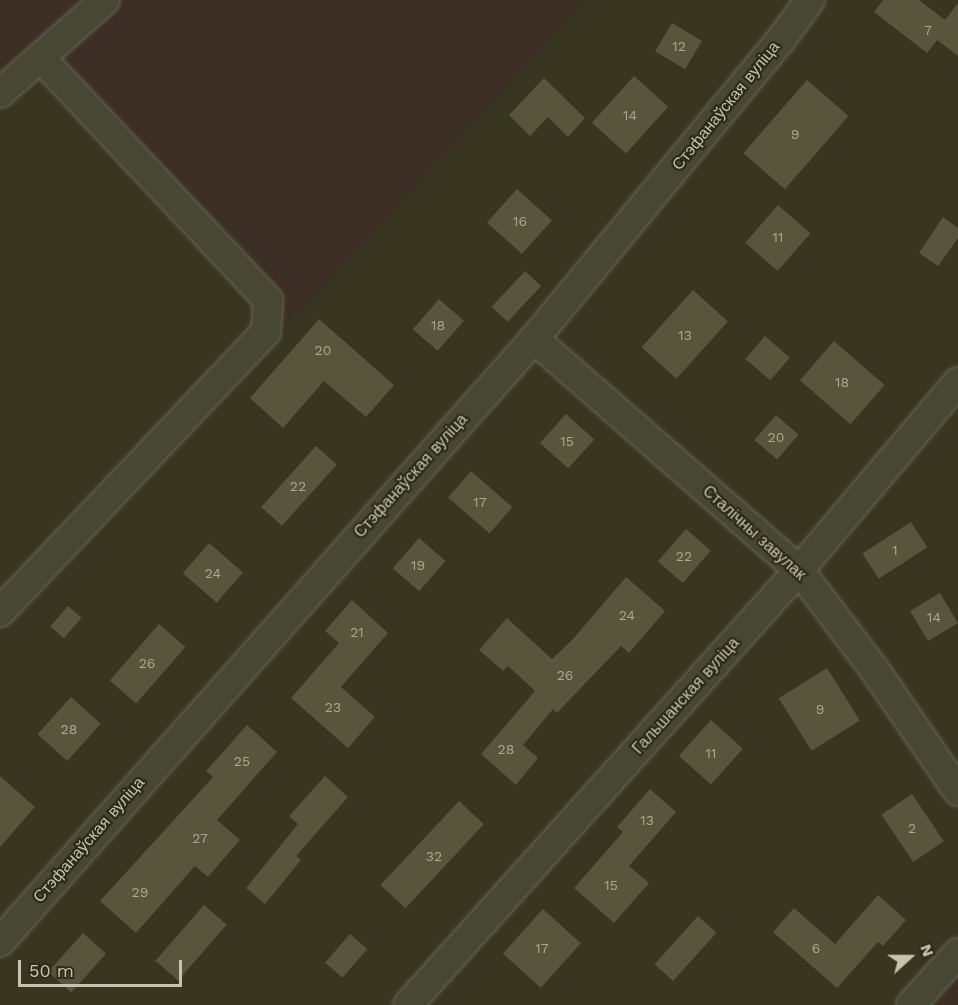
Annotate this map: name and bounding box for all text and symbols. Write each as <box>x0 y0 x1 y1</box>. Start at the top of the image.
house number: 7 <box>924 22 932 38</box>
street label: Стэфанаўская вуліца <box>668 38 784 174</box>
house number: 12 <box>672 38 686 54</box>
house number: 14 <box>623 107 637 123</box>
house number: 9 <box>791 126 799 142</box>
house number: 16 <box>513 213 527 229</box>
house number: 11 <box>773 229 783 245</box>
house number: 18 <box>431 317 445 333</box>
house number: 13 <box>678 327 692 343</box>
house number: 20 <box>315 342 331 358</box>
house number: 18 <box>835 374 849 390</box>
street label: Стэфанаўская вуліца <box>350 410 472 542</box>
house number: 20 <box>768 429 784 445</box>
house number: 15 <box>560 433 574 449</box>
house number: 22 <box>290 478 306 494</box>
street label: Сталічны завулак <box>699 482 809 584</box>
house number: 17 <box>473 494 487 510</box>
house number: 1 <box>892 542 898 558</box>
house number: 22 <box>676 548 692 564</box>
house number: 19 <box>411 557 425 573</box>
house number: 24 <box>205 565 221 581</box>
house number: 24 <box>619 607 635 623</box>
house number: 14 <box>927 609 941 625</box>
house number: 21 <box>350 624 364 640</box>
street label: Гальшанская вуліца <box>629 634 743 758</box>
house number: 26 <box>139 655 155 671</box>
house number: 26 <box>557 667 573 683</box>
house number: 23 <box>325 699 341 715</box>
house number: 9 <box>816 701 824 717</box>
house number: 28 <box>61 721 77 737</box>
house number: 28 <box>498 741 514 757</box>
house number: 11 <box>706 745 716 761</box>
house number: 25 <box>234 753 250 769</box>
street label: Стэфанаўская вуліца <box>29 773 149 907</box>
house number: 13 <box>640 812 654 828</box>
house number: 2 <box>908 820 916 836</box>
house number: 27 <box>192 830 208 846</box>
house number: 32 <box>426 848 442 864</box>
house number: 15 <box>604 877 618 893</box>
house number: 29 <box>132 884 148 900</box>
north arrow <box>880 927 940 987</box>
house number: 17 <box>535 940 549 956</box>
house number: 6 <box>812 940 820 956</box>
text: N <box>916 941 938 959</box>
scale bar <box>21 948 184 986</box>
text: 50 m <box>29 960 74 981</box>

